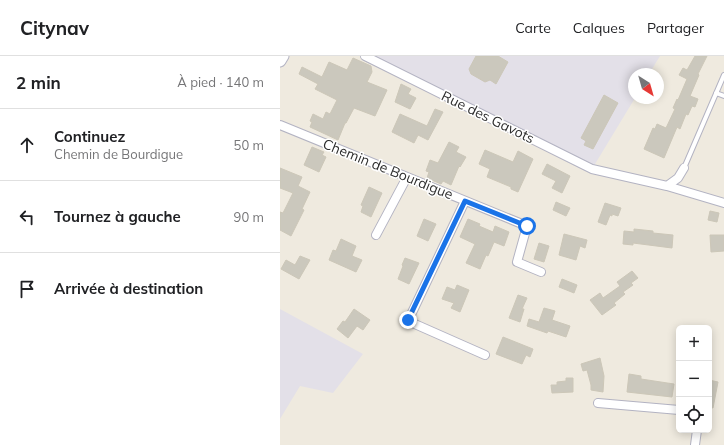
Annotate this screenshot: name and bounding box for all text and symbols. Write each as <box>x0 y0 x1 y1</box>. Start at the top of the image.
text: Citynav <box>20 16 89 40</box>
text: Carte <box>515 19 551 37</box>
text: Calques <box>573 19 625 37</box>
text: Partager <box>647 19 704 37</box>
north arrow <box>628 68 664 104</box>
text: 2 min <box>16 72 61 93</box>
text: À pied · 140 m <box>177 74 264 90</box>
street label: Rue des Gavots <box>439 87 538 147</box>
text: Continuez <box>54 127 125 146</box>
icon: ahead <box>16 134 38 156</box>
street label: Chemin de Bourdigue <box>320 135 456 203</box>
text: 50 m <box>234 137 264 153</box>
text: Chemin de Bourdigue <box>54 146 183 162</box>
icon: left <box>16 206 38 228</box>
text: Tournez à gauche <box>54 207 181 226</box>
text: 90 m <box>234 209 264 225</box>
route start <box>518 217 536 235</box>
icon: arrive <box>16 278 38 300</box>
text: Arrivée à destination <box>54 279 203 298</box>
route end <box>399 311 417 329</box>
map controls <box>676 325 712 433</box>
button: + <box>676 325 712 361</box>
button: − <box>676 361 712 397</box>
button: locate <box>676 397 712 433</box>

